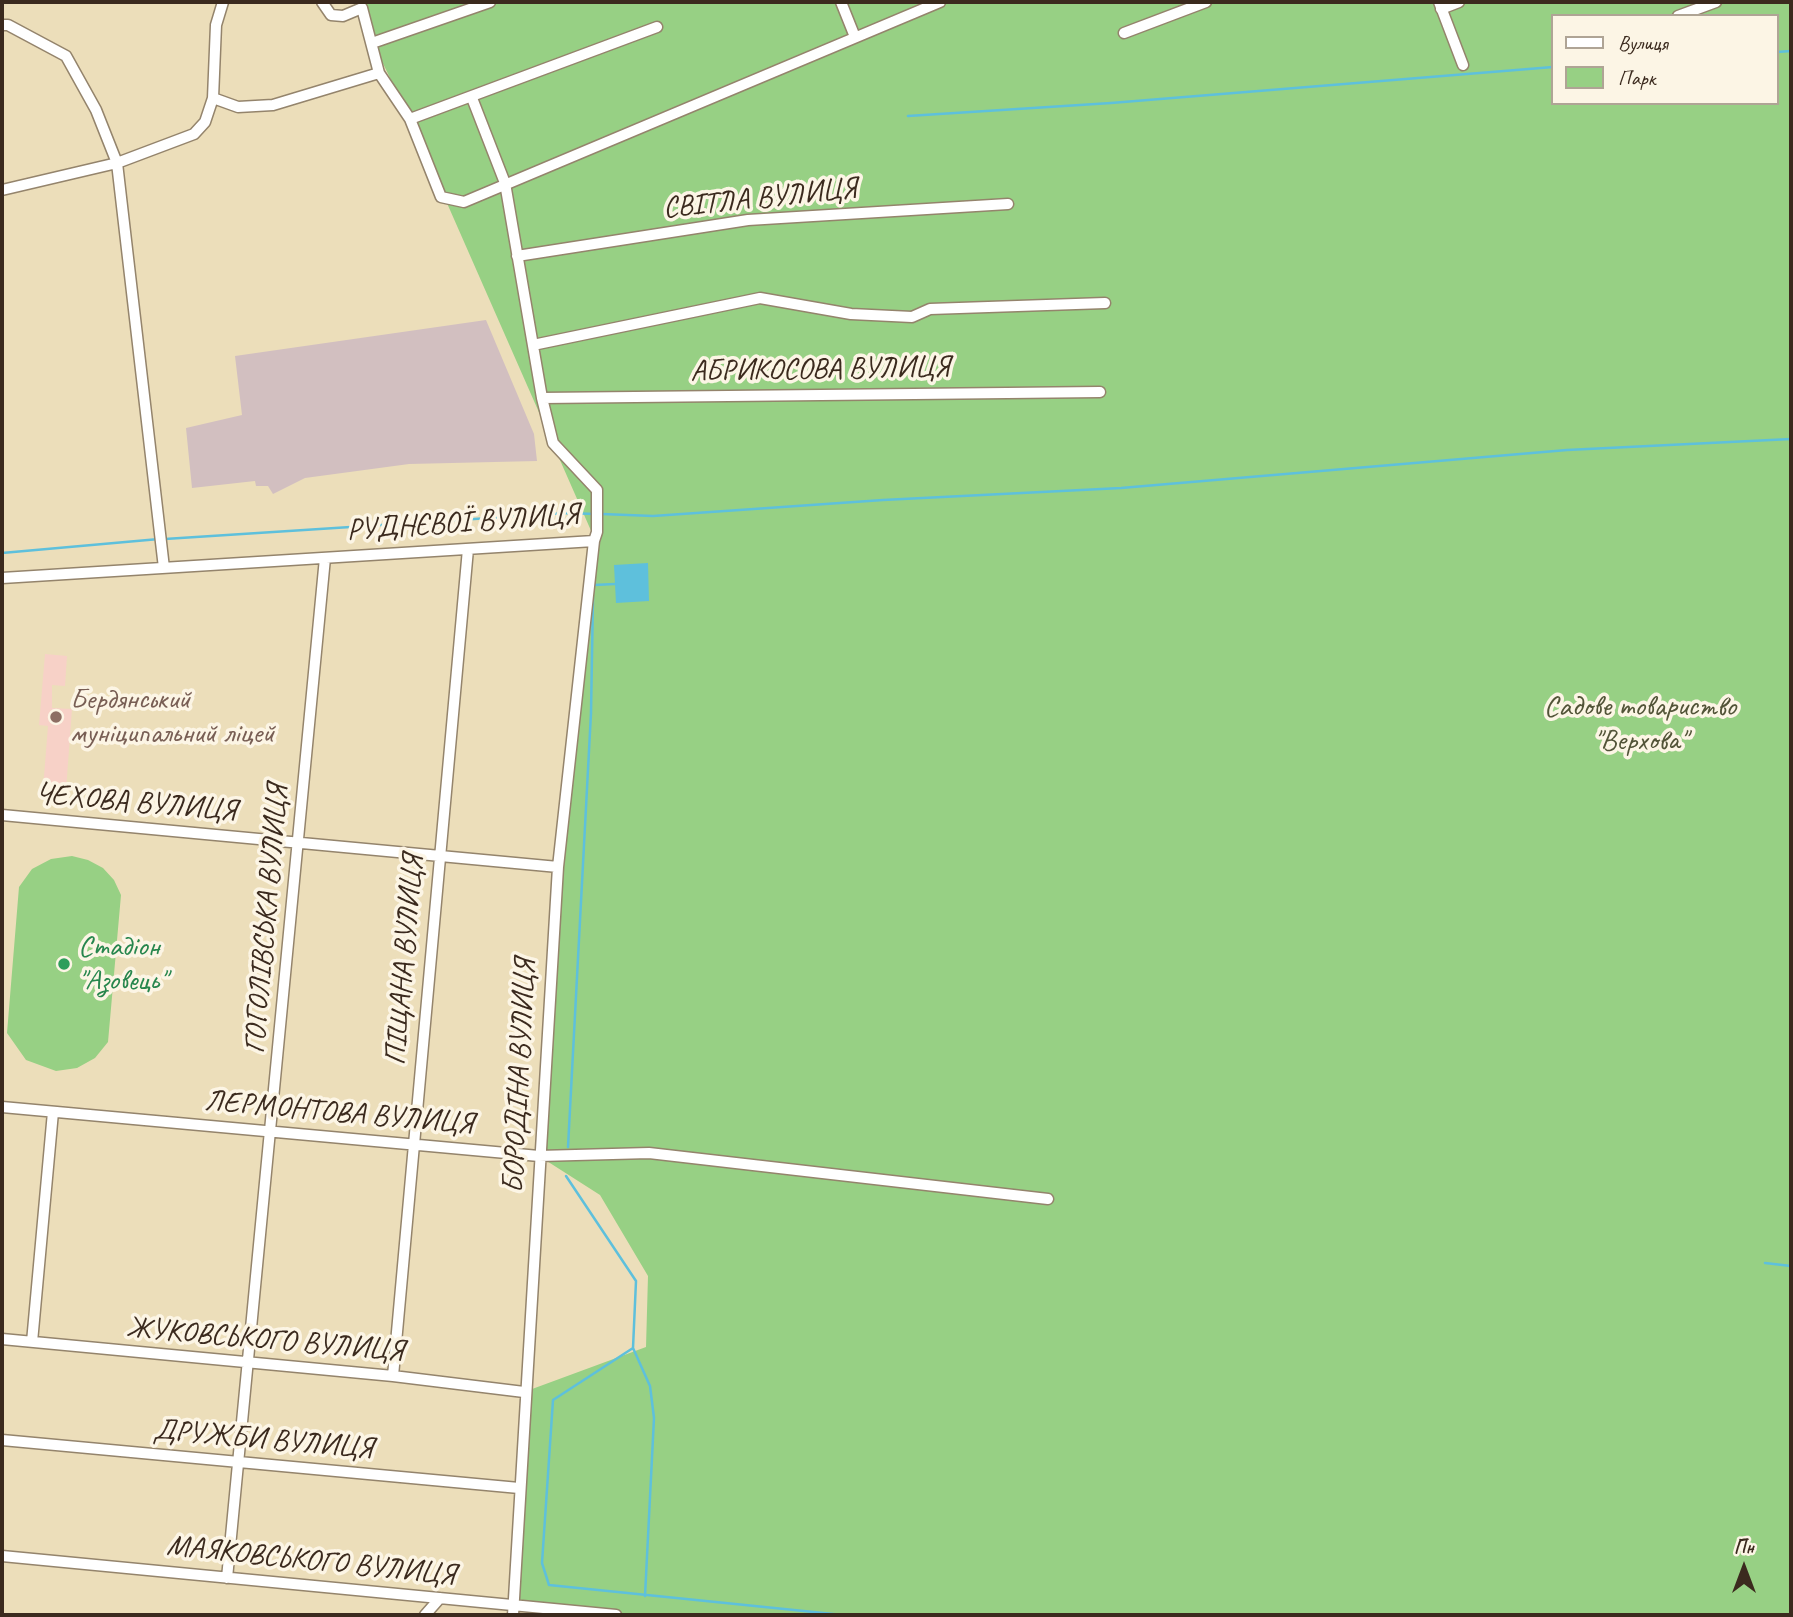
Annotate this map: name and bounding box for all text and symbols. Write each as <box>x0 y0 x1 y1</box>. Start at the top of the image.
legend <box>1552 14 1779 105</box>
text: Вулиця <box>1618 30 1668 56</box>
text: Парк <box>1618 65 1655 91</box>
street label: СВІТЛА ВУЛИЦЯ <box>661 171 859 227</box>
street label: АБРИКОСОВА ВУЛИЦЯ <box>690 350 950 390</box>
street label: РУДНЄВОЇ ВУЛИЦЯ <box>346 497 580 549</box>
place label: Бердянський муніципальний ліцей <box>70 682 274 752</box>
park label: Садове товариство "Верхова" <box>1544 689 1736 760</box>
marker: Бердянський муніципальний ліцей <box>48 709 64 725</box>
street label: ЧЕХОВА ВУЛИЦЯ <box>34 776 238 830</box>
street label: ГОГОЛІВСЬКА ВУЛИЦЯ <box>237 783 297 1055</box>
street label: ПІЩАНА ВУЛИЦЯ <box>378 853 432 1067</box>
place label: Стадіон "Азовець" <box>78 929 166 1000</box>
marker: Стадіон "Азовець" <box>56 956 72 972</box>
street label: БОРОДІНА ВУЛИЦЯ <box>496 958 544 1194</box>
street label: ЛЕРМОНТОВА ВУЛИЦЯ <box>203 1083 475 1143</box>
street label: ЖУКОВСЬКОГО ВУЛИЦЯ <box>125 1310 405 1370</box>
street label: ДРУЖБИ ВУЛИЦЯ <box>152 1412 374 1468</box>
street label: МАЯКОВСЬКОГО ВУЛИЦЯ <box>165 1528 457 1594</box>
north arrow <box>1709 1533 1779 1603</box>
text: Пн <box>1734 1535 1754 1559</box>

